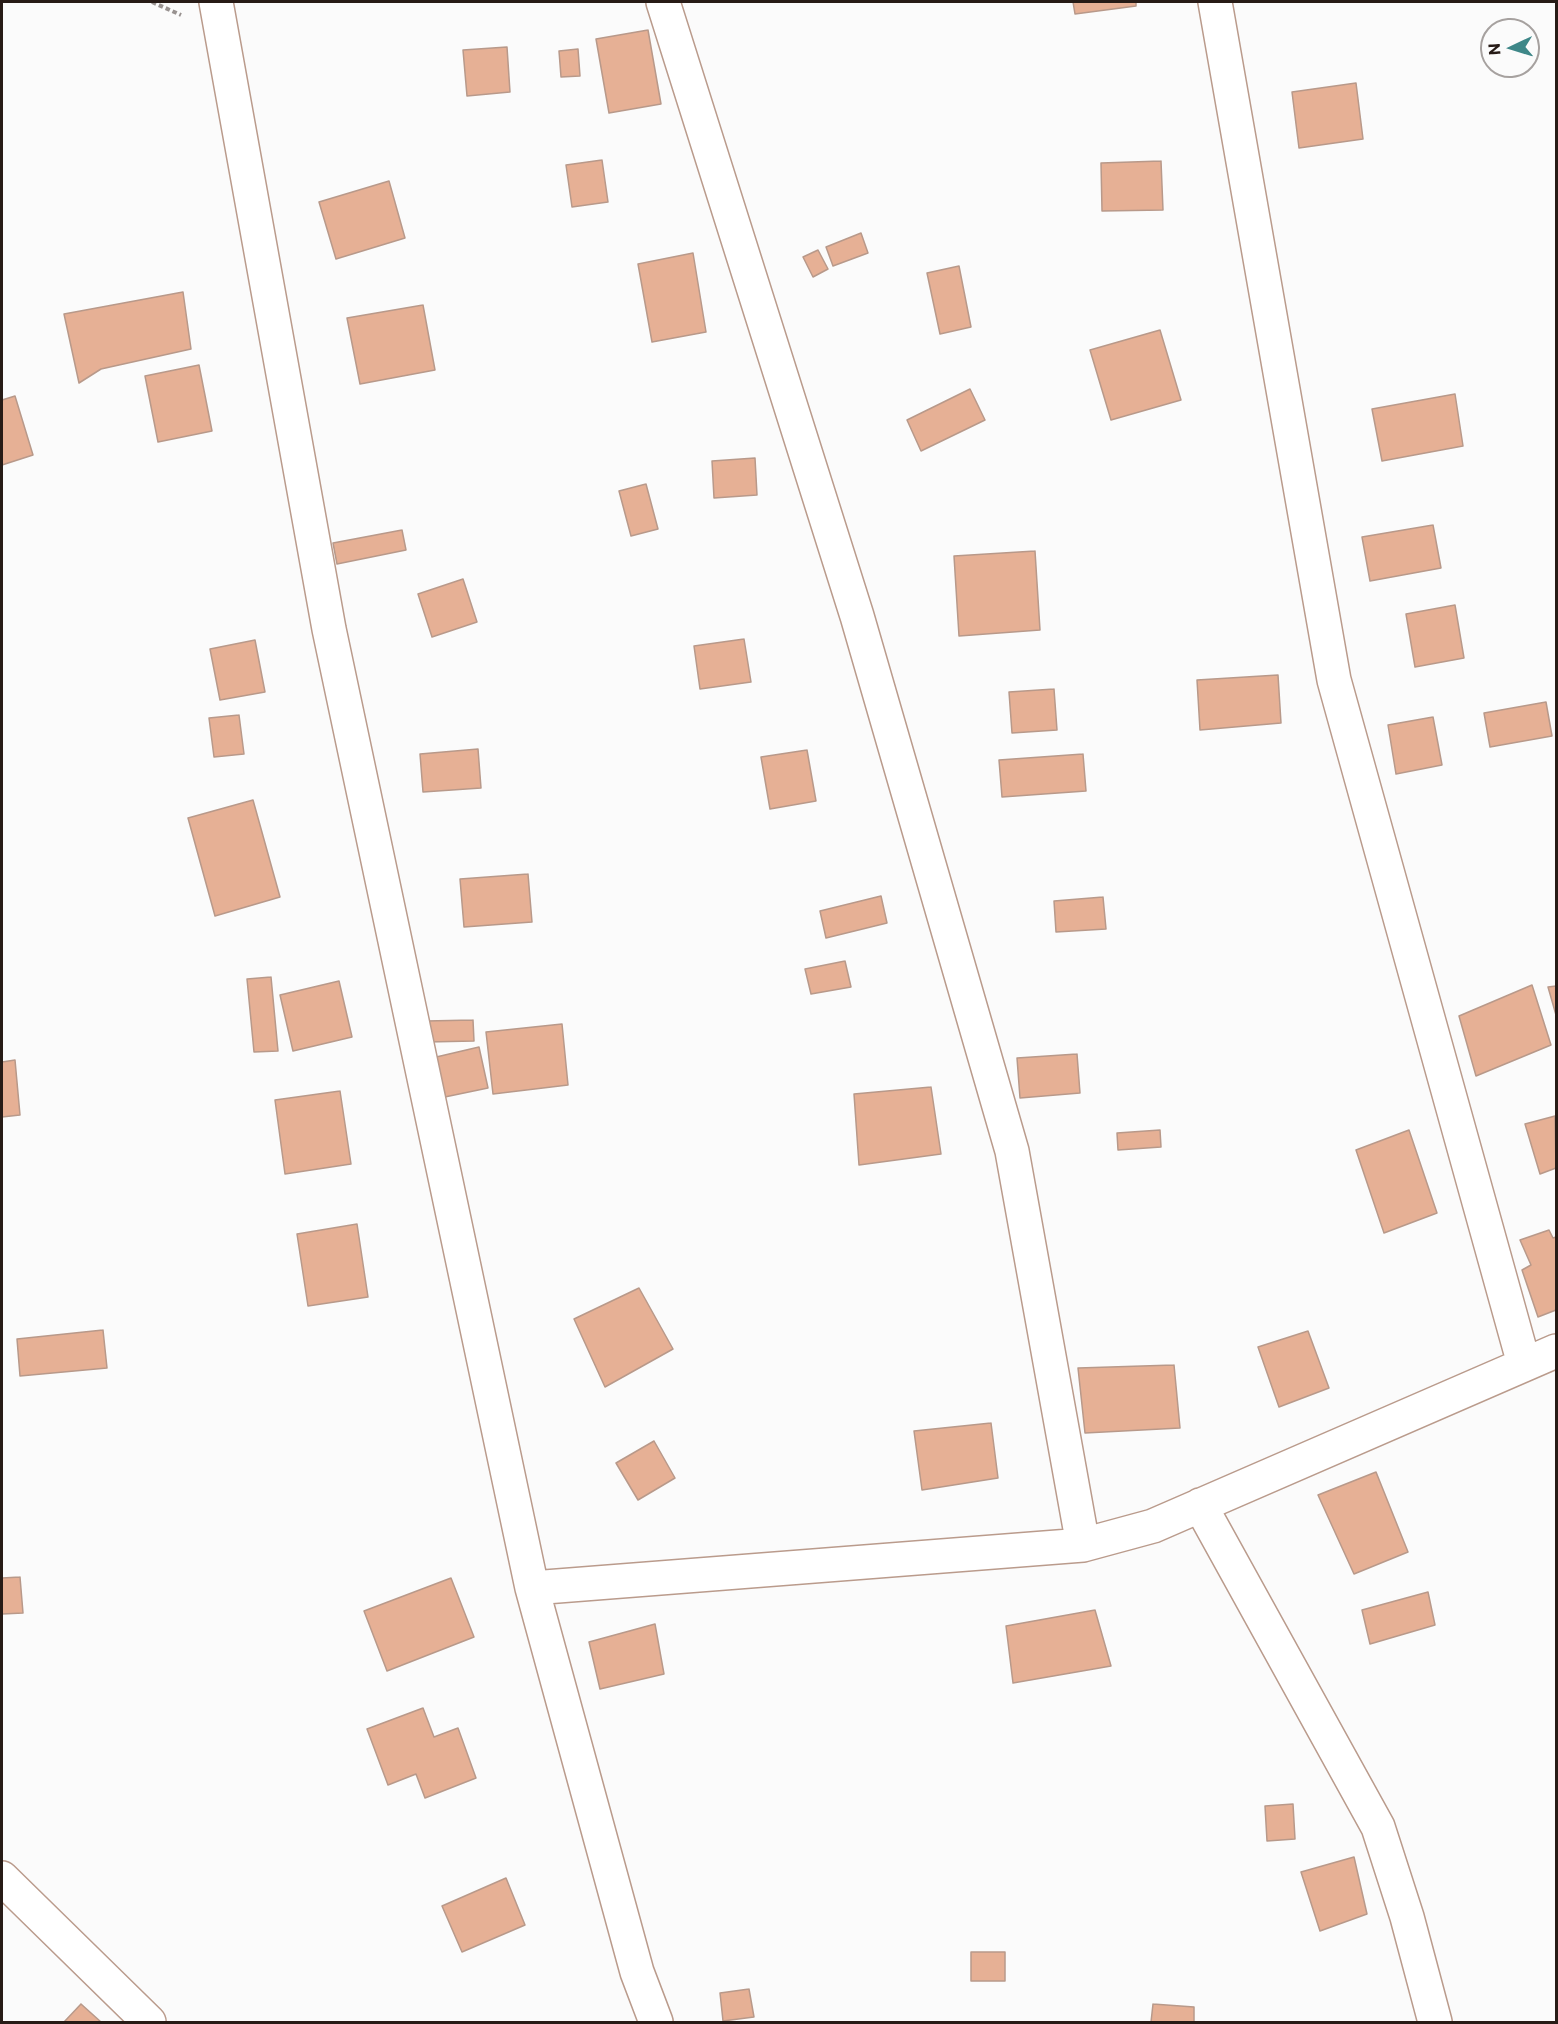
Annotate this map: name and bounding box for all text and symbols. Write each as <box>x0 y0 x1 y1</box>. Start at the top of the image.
north arrow <box>1480 18 1540 78</box>
text: N <box>1484 43 1503 56</box>

